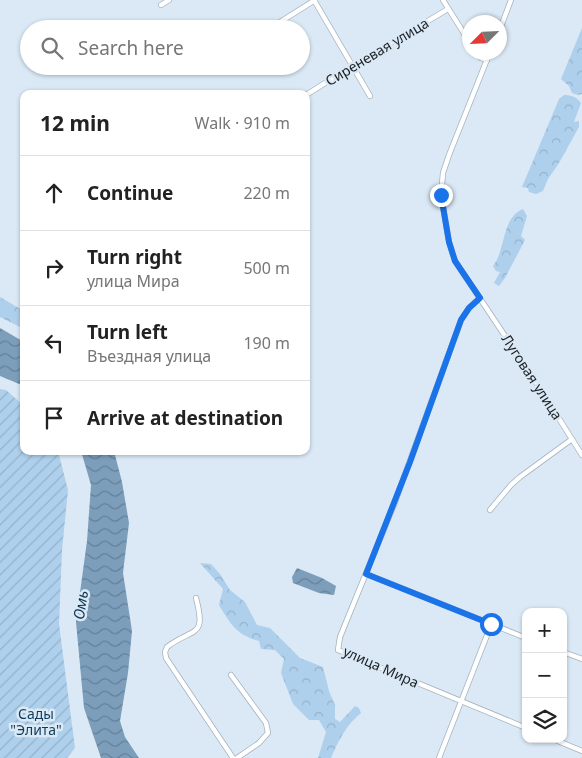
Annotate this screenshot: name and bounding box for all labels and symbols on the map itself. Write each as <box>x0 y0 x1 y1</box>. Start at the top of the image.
street label: Сиреневая улица <box>322 13 432 90</box>
north arrow <box>462 15 507 60</box>
route end <box>430 184 453 207</box>
street label: Луговая улица <box>498 330 567 423</box>
water label: Омь <box>68 588 92 621</box>
route start <box>480 613 503 636</box>
street label: улица Мира <box>340 641 422 692</box>
park label: Сады "Элита" <box>10 704 62 739</box>

